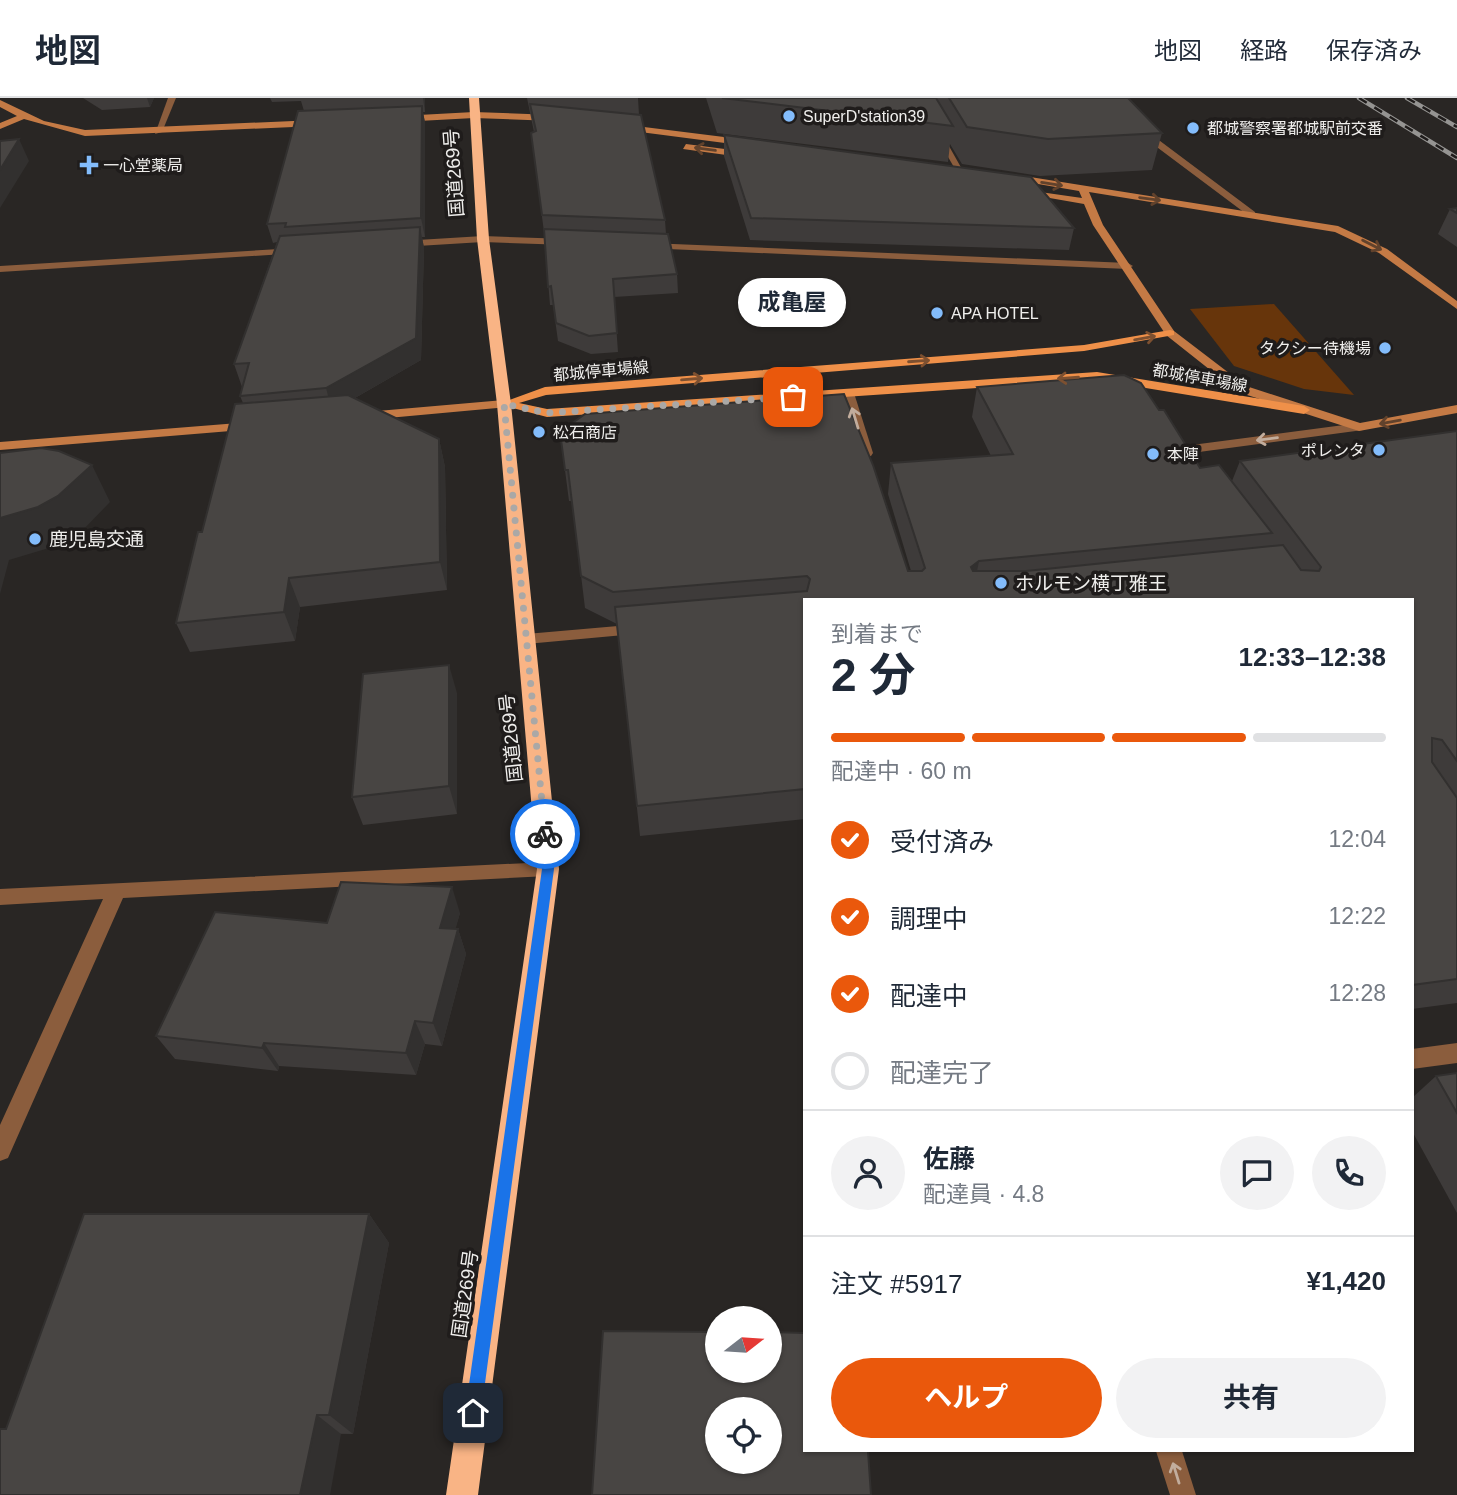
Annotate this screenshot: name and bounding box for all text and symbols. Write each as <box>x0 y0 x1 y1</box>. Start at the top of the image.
text: 地図 <box>35 32 101 69</box>
text: 地図 <box>1154 37 1202 64</box>
text: 経路 <box>1240 37 1288 64</box>
text: 保存済み <box>1326 37 1422 64</box>
marker: SuperD'station39 <box>781 108 797 124</box>
place label: SuperD'station39 <box>803 108 925 125</box>
marker: 都城警察署都城駅前交番 <box>1185 120 1201 136</box>
place label: 都城警察署都城駅前交番 <box>1207 120 1383 137</box>
street label: 国道269号 <box>440 128 468 218</box>
one-way arrow <box>694 143 717 156</box>
marker: 一心堂薬局 <box>81 157 97 173</box>
place label: 一心堂薬局 <box>103 157 183 174</box>
one-way arrow <box>1040 178 1063 191</box>
one-way arrow <box>1139 193 1161 206</box>
one-way arrow <box>1361 239 1382 253</box>
callout: 成亀屋 <box>739 278 847 327</box>
text: 成亀屋 <box>758 289 827 315</box>
marker: APA HOTEL <box>929 305 945 321</box>
place label: APA HOTEL <box>951 305 1039 322</box>
one-way arrow <box>1133 331 1156 344</box>
place label: タクシー待機場 <box>1259 340 1371 357</box>
marker: タクシー待機場 <box>1377 340 1393 356</box>
one-way arrow <box>907 354 929 367</box>
street label: 都城停車場線 <box>552 358 650 384</box>
street label: 都城停車場線 <box>1151 361 1249 395</box>
pin <box>763 367 823 427</box>
one-way arrow <box>680 372 703 385</box>
one-way arrow <box>1057 372 1079 385</box>
icon: bag <box>774 378 812 416</box>
one-way arrow <box>848 407 861 429</box>
one-way arrow <box>1379 415 1402 429</box>
marker: 松石商店 <box>531 424 547 440</box>
place label: 松石商店 <box>553 424 617 441</box>
one-way arrow <box>1256 433 1279 446</box>
place label: ポレンタ <box>1301 442 1365 459</box>
marker: ポレンタ <box>1371 442 1387 458</box>
marker: 本陣 <box>1145 446 1161 462</box>
place label: 本陣 <box>1167 446 1199 463</box>
place label: 鹿児島交通 <box>49 529 144 550</box>
marker: 鹿児島交通 <box>27 531 43 547</box>
place label: ホルモン横丁雅王 <box>1015 573 1167 594</box>
marker: ホルモン横丁雅王 <box>993 575 1009 591</box>
text: 到着まで <box>831 621 923 647</box>
text: 12:33–12:38 <box>1239 642 1386 672</box>
text: 2 分 <box>831 649 915 701</box>
street label: 国道269号 <box>496 693 526 783</box>
text: 配達中 · 60 m <box>831 758 972 784</box>
courier <box>510 799 580 869</box>
icon: bike <box>526 815 564 853</box>
icon: check <box>831 821 869 859</box>
text: 12:04 <box>1328 826 1386 852</box>
text: 受付済み <box>890 827 994 857</box>
icon: check <box>831 898 869 936</box>
text: 12:22 <box>1328 903 1386 929</box>
text: 調理中 <box>890 904 968 934</box>
icon: check <box>831 975 869 1013</box>
text: 12:28 <box>1328 980 1386 1006</box>
text: 配達中 <box>890 981 968 1011</box>
text: 配達完了 <box>890 1058 994 1088</box>
button: person <box>831 1136 905 1210</box>
button: chat <box>1220 1136 1294 1210</box>
button: phone <box>1312 1136 1386 1210</box>
text: 佐藤 <box>923 1144 975 1174</box>
text: 配達員 · 4.8 <box>923 1181 1044 1207</box>
street label: 国道269号 <box>448 1249 482 1339</box>
text: ¥1,420 <box>1306 1266 1386 1296</box>
text: 注文 #5917 <box>831 1269 963 1299</box>
north arrow <box>705 1306 782 1382</box>
map controls <box>705 1306 782 1474</box>
button: ヘルプ <box>831 1358 1102 1438</box>
button: 共有 <box>1116 1358 1386 1438</box>
pin <box>443 1383 503 1443</box>
icon: home <box>454 1394 492 1432</box>
button: locate <box>705 1397 782 1474</box>
one-way arrow <box>1169 1462 1182 1484</box>

